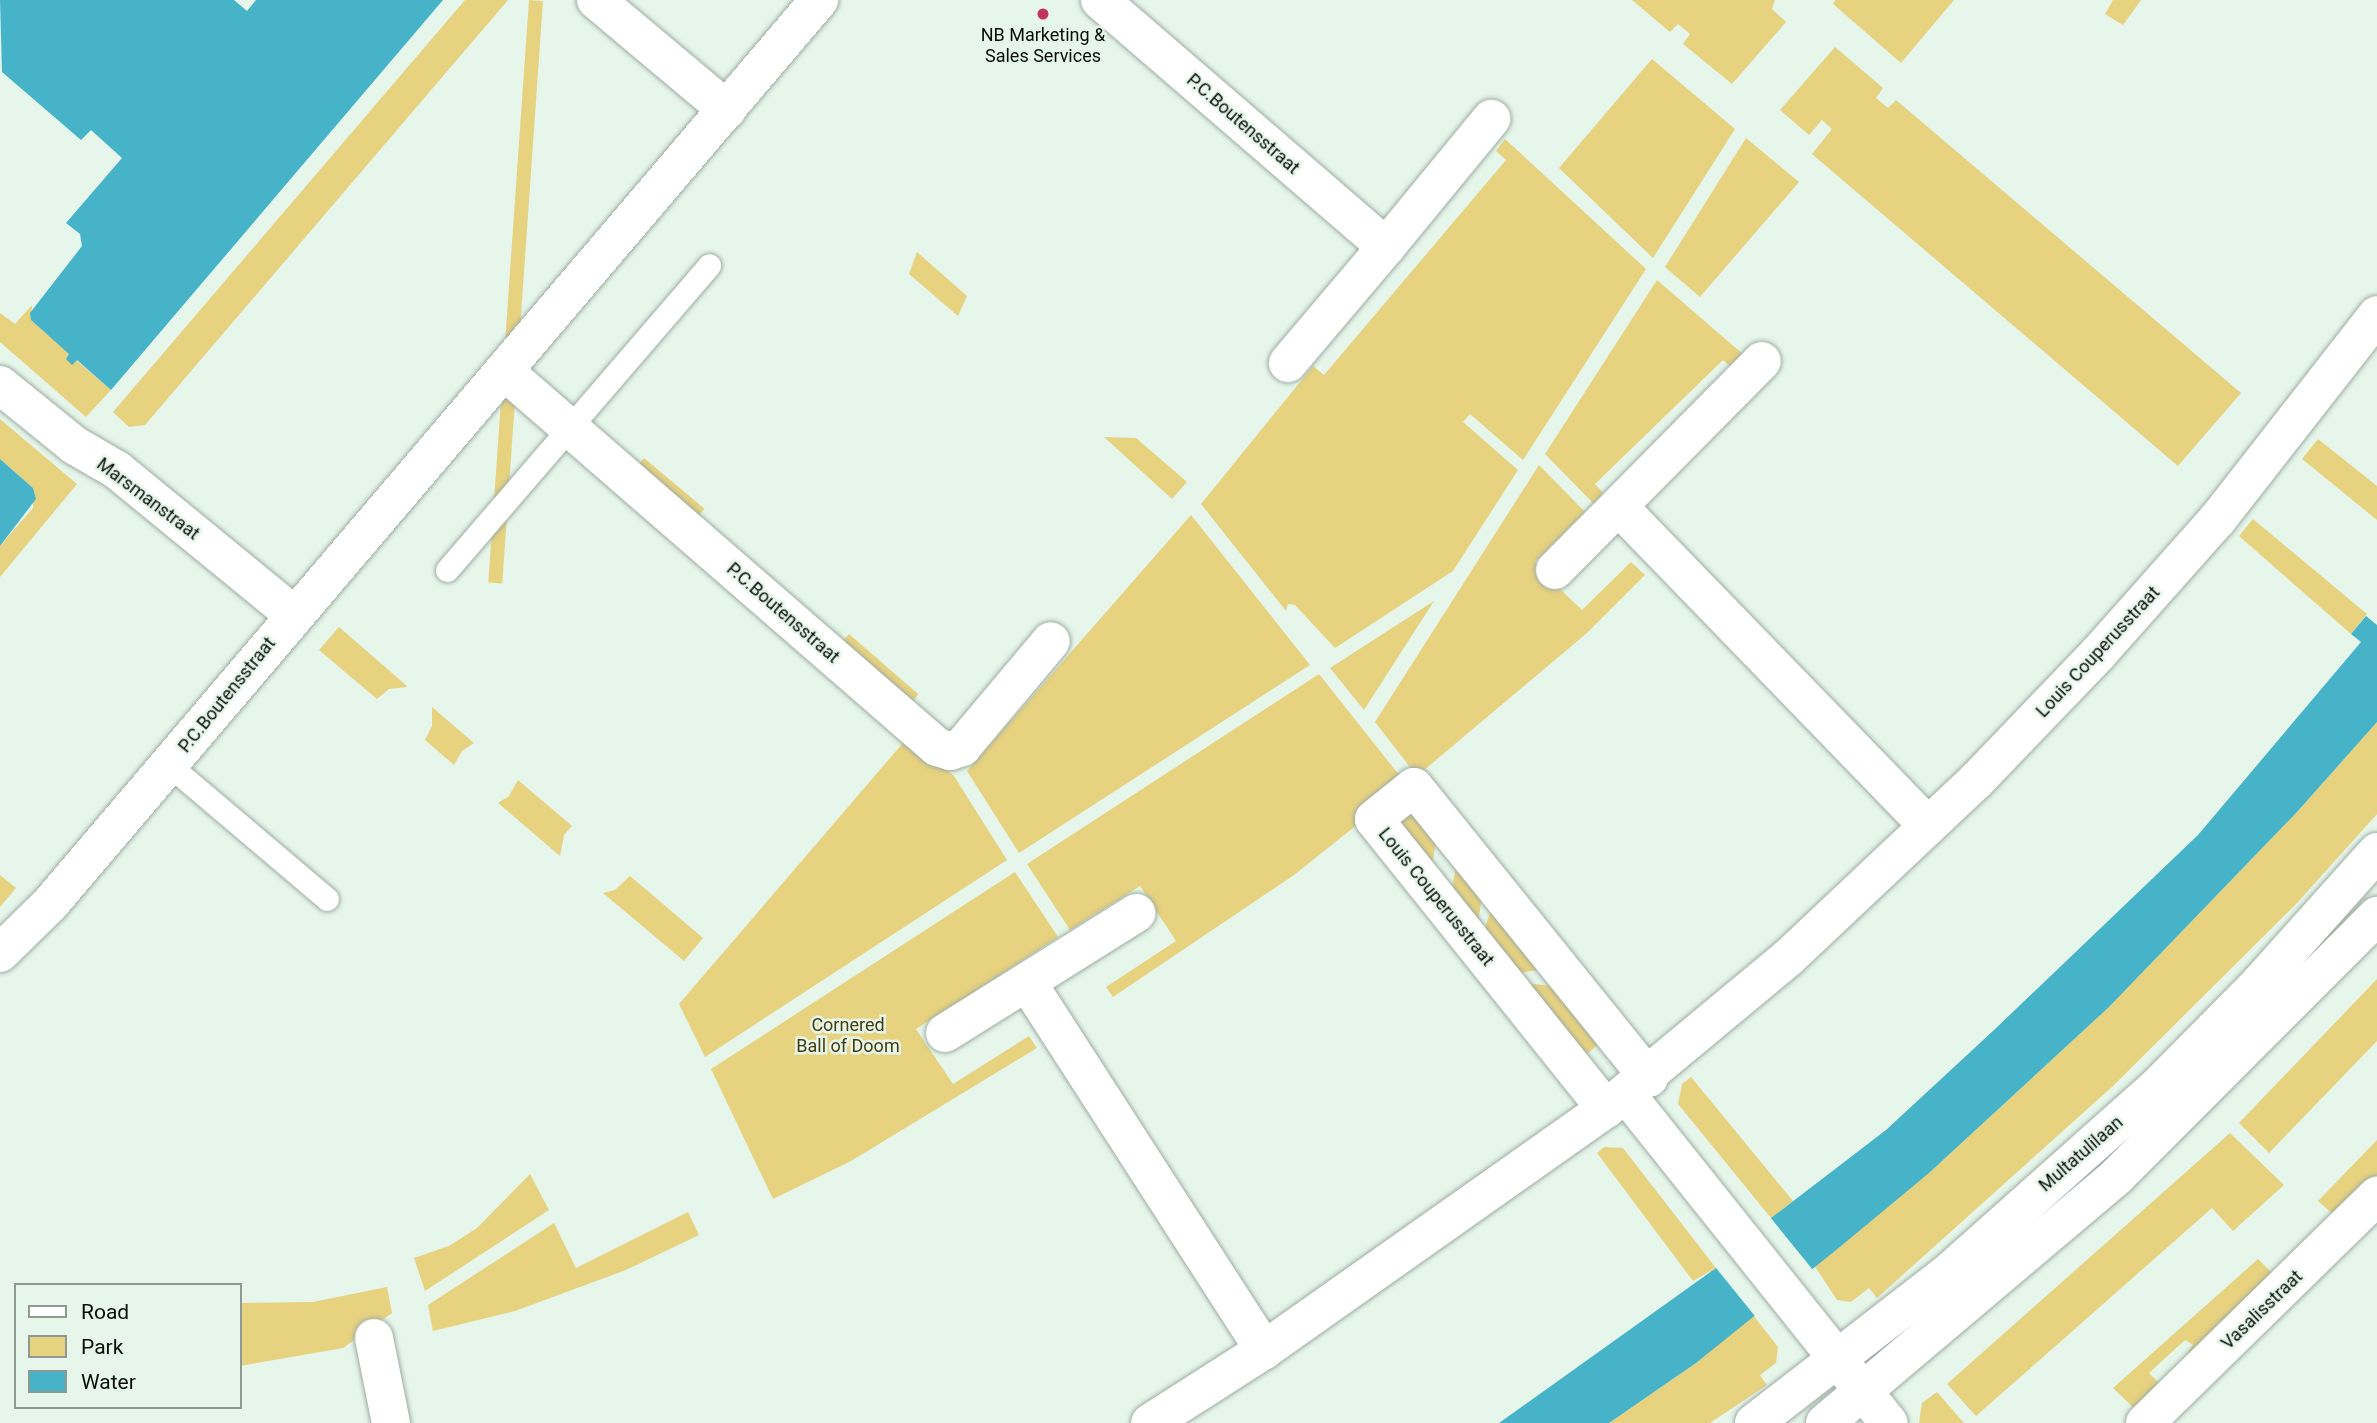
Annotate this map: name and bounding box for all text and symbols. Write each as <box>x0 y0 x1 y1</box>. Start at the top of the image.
marker: NB Marketing & Sales Services <box>1035 6 1051 22</box>
place label: NB Marketing & Sales Services <box>981 25 1105 68</box>
street label: P.C.Boutensstraat <box>1182 69 1304 179</box>
street label: Marsmanstraat <box>92 453 204 545</box>
street label: P.C.Boutensstraat <box>722 558 844 668</box>
street label: Louis Couperusstraat <box>2032 582 2164 722</box>
street label: P.C.Boutensstraat <box>174 633 280 757</box>
street label: Louis Couperusstraat <box>1374 824 1498 970</box>
park label: Cornered Ball of Doom <box>796 1015 900 1058</box>
street label: Multatulilaan <box>2035 1112 2127 1196</box>
street label: Vasalisstraat <box>2217 1266 2307 1354</box>
legend <box>14 1283 242 1409</box>
text: Road <box>81 1300 129 1324</box>
text: Park <box>81 1335 123 1359</box>
text: Water <box>81 1370 136 1394</box>

